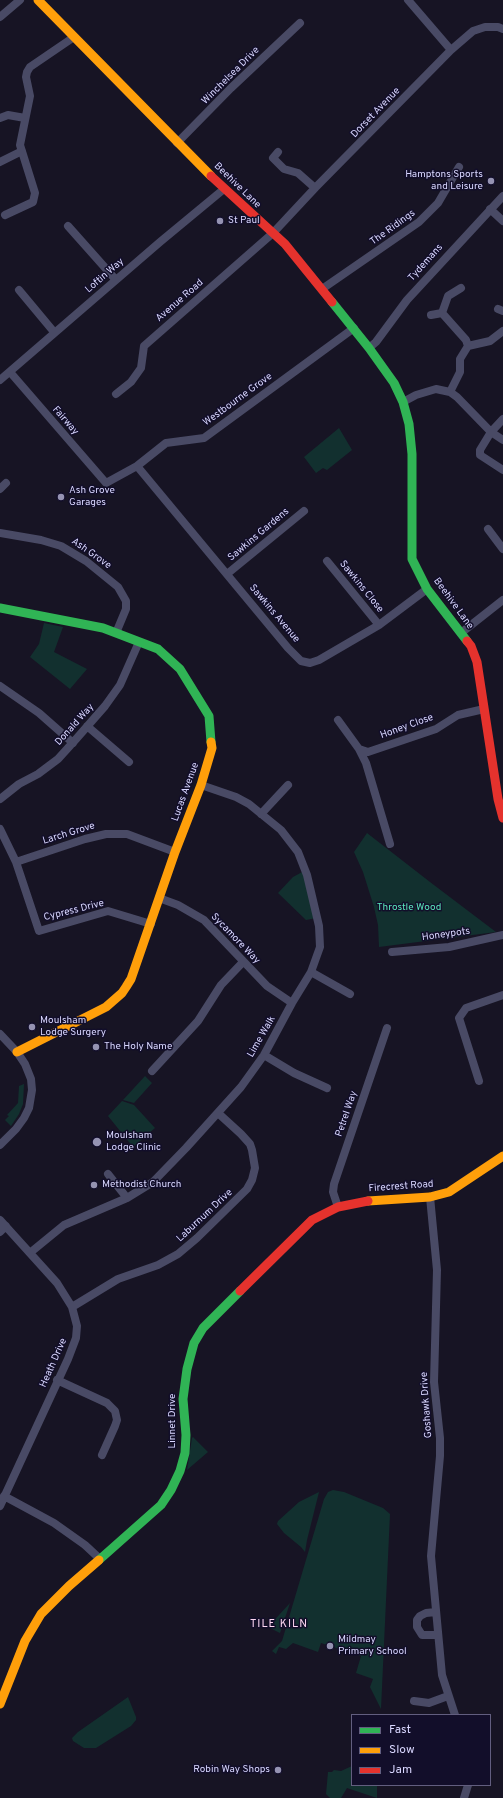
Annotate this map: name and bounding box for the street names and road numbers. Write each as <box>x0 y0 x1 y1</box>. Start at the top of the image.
street label: Winchelsea Drive <box>200 45 262 107</box>
street label: Dorset Avenue <box>349 85 403 141</box>
street label: Beehive Lane <box>211 161 263 211</box>
street label: The Ridings <box>368 208 418 248</box>
street label: Tydemans <box>406 242 446 284</box>
street label: Loftin Way <box>83 256 127 296</box>
street label: Avenue Road <box>154 277 206 325</box>
street label: Westbourne Grove <box>201 371 275 429</box>
street label: Fairway <box>49 404 81 438</box>
street label: Sawkins Gardens <box>226 506 292 564</box>
street label: Ash Grove <box>69 536 113 572</box>
street label: Sawkins Close <box>336 559 386 615</box>
street label: Beehive Lane <box>430 576 476 632</box>
street label: Sawkins Avenue <box>246 582 302 646</box>
street label: Donald Way <box>53 701 97 749</box>
street label: Honey Close <box>379 712 435 742</box>
street label: Lucas Avenue <box>170 761 202 823</box>
street label: Larch Grove <box>41 820 97 848</box>
street label: Cypress Drive <box>43 898 105 924</box>
street label: Sycamore Way <box>208 911 262 967</box>
street label: Honeypots <box>421 926 471 944</box>
street label: Lime Walk <box>245 1014 279 1060</box>
street label: Petrel Way <box>334 1090 360 1138</box>
street label: Firecrest Road <box>368 1179 434 1195</box>
street label: Laburnum Drive <box>175 1187 235 1245</box>
street label: Heath Drive <box>38 1336 70 1390</box>
street label: Goshawk Drive <box>419 1371 435 1439</box>
street label: Linnet Drive <box>167 1394 179 1448</box>

